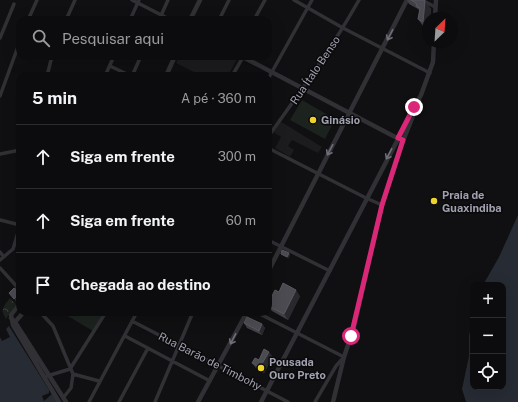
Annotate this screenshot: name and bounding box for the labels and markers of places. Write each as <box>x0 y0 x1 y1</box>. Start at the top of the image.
place label: Ginásio <box>321 114 360 126</box>
marker: Ginásio <box>308 115 318 125</box>
place label: Praia de Guaxindiba <box>442 189 502 214</box>
marker: Praia de Guaxindiba <box>429 196 439 206</box>
place label: Pousada Ouro Preto <box>269 356 326 381</box>
marker: Pousada Ouro Preto <box>256 363 266 373</box>

